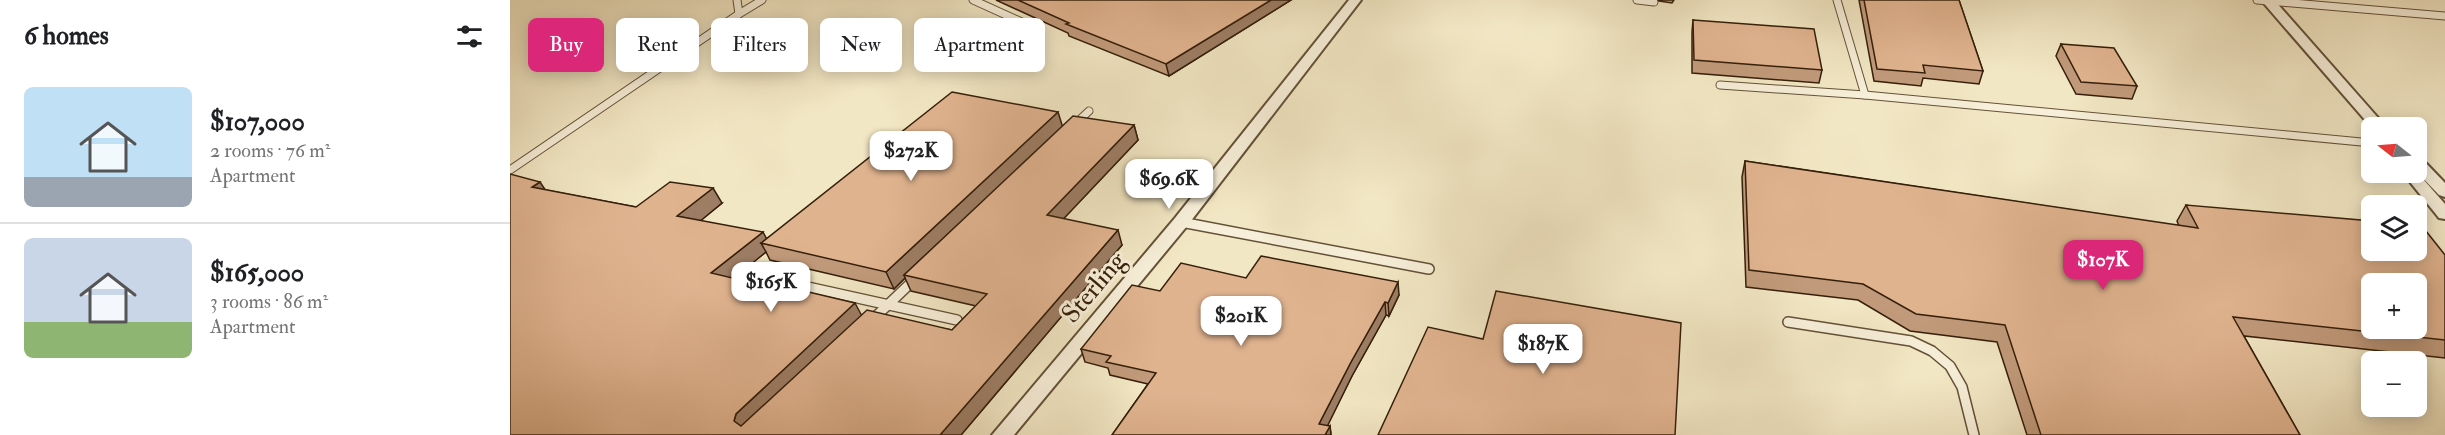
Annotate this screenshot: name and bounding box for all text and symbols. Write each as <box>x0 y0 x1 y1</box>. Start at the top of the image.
chip: Buy <box>528 18 604 72</box>
chip: Rent <box>616 18 699 72</box>
chip: Filters <box>711 18 808 72</box>
chip: New <box>820 18 902 72</box>
chip: Apartment <box>914 18 1045 72</box>
text: 6 homes <box>24 20 109 52</box>
icon: filters <box>453 20 486 53</box>
text: $107,000 <box>210 106 305 138</box>
icon: home <box>72 111 144 183</box>
north arrow <box>2361 117 2427 183</box>
map controls <box>2361 117 2427 417</box>
pin: $272K <box>869 131 953 182</box>
text: 2 rooms · 76 m² <box>210 138 330 163</box>
text: $272K <box>884 138 938 163</box>
pin: $69.6K <box>1120 159 1218 210</box>
text: Apartment <box>210 163 295 188</box>
text: $69.6K <box>1139 166 1199 191</box>
button: layers <box>2361 195 2427 261</box>
pin: $107K <box>2061 240 2145 291</box>
street label: Sterling <box>1055 245 1134 330</box>
text: $107K <box>2077 247 2129 272</box>
text: $165,000 <box>210 257 304 289</box>
icon: home <box>72 262 144 334</box>
pin: $165K <box>729 262 813 313</box>
text: $165K <box>745 269 797 294</box>
button: + <box>2361 273 2427 339</box>
text: 3 rooms · 86 m² <box>210 289 328 314</box>
pin: $201K <box>1199 296 1283 347</box>
text: $201K <box>1215 303 1267 328</box>
text: Apartment <box>210 314 295 339</box>
pin: $187K <box>1501 324 1585 375</box>
text: $187K <box>1517 331 1569 356</box>
button: − <box>2361 351 2427 417</box>

